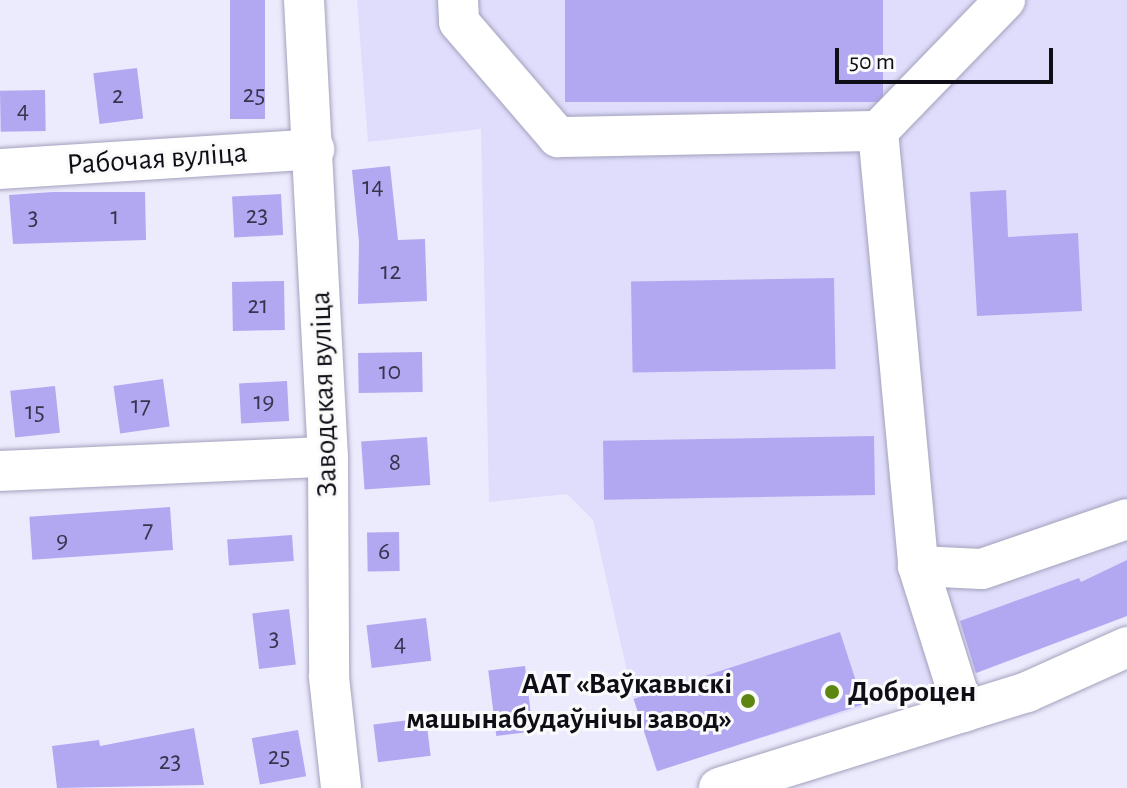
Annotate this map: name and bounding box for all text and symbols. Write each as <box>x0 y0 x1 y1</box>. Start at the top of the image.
scale bar <box>839 32 1057 82</box>
text: 50 m <box>849 50 895 74</box>
house number: 25 <box>243 79 265 111</box>
house number: 2 <box>112 80 124 112</box>
house number: 4 <box>17 95 29 127</box>
street label: Рабочая вуліца <box>65 135 249 183</box>
house number: 14 <box>362 171 384 203</box>
house number: 23 <box>246 200 268 232</box>
house number: 1 <box>111 201 119 233</box>
house number: 3 <box>28 202 38 234</box>
house number: 12 <box>381 256 401 288</box>
house number: 21 <box>248 290 268 322</box>
street label: Заводская вуліца <box>302 290 346 498</box>
house number: 10 <box>379 356 401 388</box>
house number: 19 <box>253 386 275 418</box>
house number: 17 <box>131 390 151 422</box>
house number: 15 <box>25 396 45 428</box>
house number: 8 <box>389 447 401 479</box>
house number: 7 <box>143 514 153 546</box>
house number: 9 <box>56 525 68 557</box>
house number: 6 <box>378 536 390 568</box>
house number: 3 <box>269 623 279 655</box>
house number: 4 <box>394 628 406 660</box>
place label: ААТ «Ваўкавыскі машынабудаўнічы завод» <box>406 666 732 736</box>
place label: Доброцен <box>848 674 976 710</box>
marker: Доброцен <box>823 683 841 701</box>
marker: ААТ «Ваўкавыскі машынабудаўнічы завод» <box>739 692 757 710</box>
house number: 25 <box>268 741 290 773</box>
house number: 23 <box>159 746 181 778</box>

